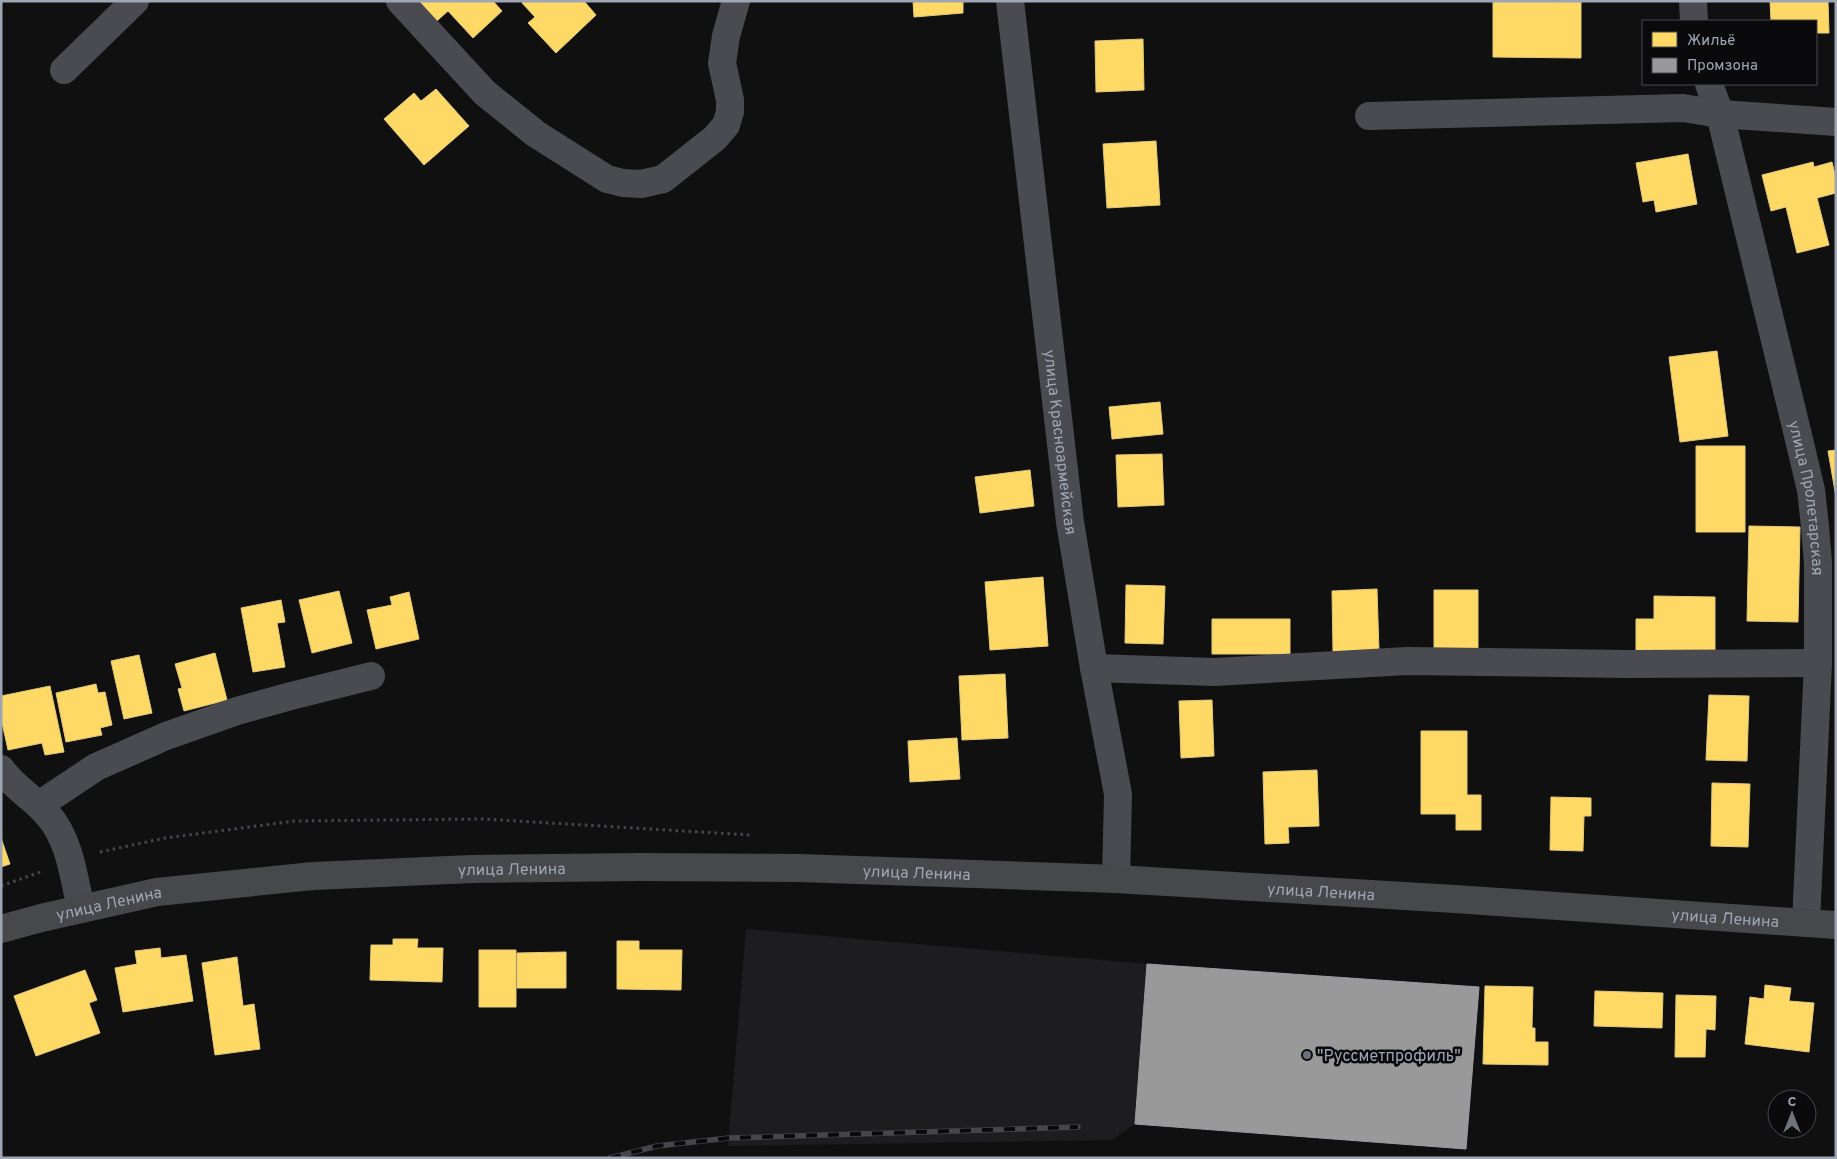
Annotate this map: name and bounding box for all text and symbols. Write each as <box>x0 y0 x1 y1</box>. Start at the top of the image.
legend <box>1642 20 1817 85</box>
text: Жильё <box>1687 32 1735 51</box>
text: Промзона <box>1687 57 1758 76</box>
street label: улица Красноармейская <box>1038 349 1080 536</box>
street label: улица Пролетарская <box>1783 419 1826 575</box>
street label: улица Ленина <box>457 860 566 882</box>
street label: улица Ленина <box>862 862 971 886</box>
street label: улица Ленина <box>1266 880 1375 906</box>
street label: улица Ленина <box>54 884 163 926</box>
street label: улица Ленина <box>1671 906 1780 933</box>
place label: "Руссметпрофиль" <box>1317 1047 1461 1067</box>
marker: "Руссметпрофиль" <box>1301 1049 1313 1061</box>
north arrow <box>1767 1089 1817 1139</box>
text: С <box>1788 1094 1797 1111</box>

